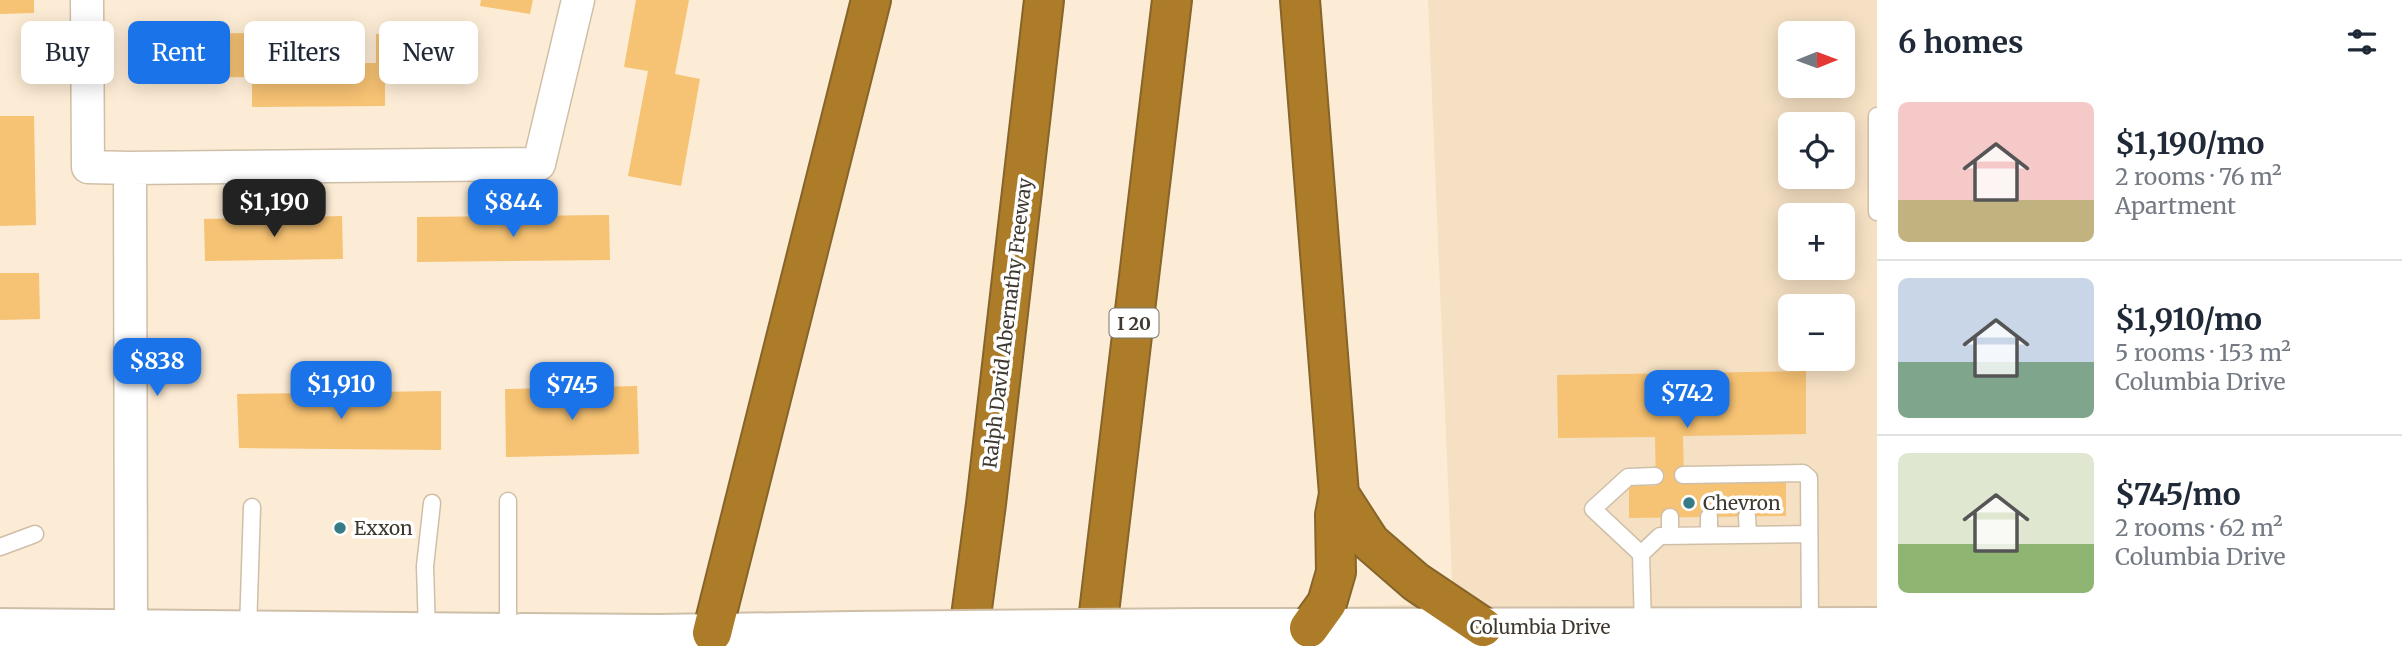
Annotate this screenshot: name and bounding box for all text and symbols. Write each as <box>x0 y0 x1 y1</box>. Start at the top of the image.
chip: Buy <box>21 21 114 84</box>
chip: Rent <box>128 21 230 84</box>
chip: Filters <box>244 21 365 84</box>
chip: New <box>379 21 478 84</box>
north arrow <box>1778 21 1855 98</box>
map controls <box>1778 21 1855 371</box>
text: 6 homes <box>1898 23 2023 61</box>
icon: filters <box>2343 23 2381 61</box>
button: locate <box>1778 112 1855 189</box>
text: $1,190/mo <box>2115 124 2264 162</box>
icon: home <box>1954 130 2038 214</box>
text: 2 rooms · 76 m² <box>2115 162 2282 191</box>
street label: Ralph David Abernathy Freeway <box>977 176 1037 470</box>
pin: $1,190 <box>217 180 331 239</box>
pin: $844 <box>472 180 554 239</box>
text: $1,190 <box>239 187 309 216</box>
text: $844 <box>484 187 542 216</box>
text: Apartment <box>2115 191 2236 220</box>
button: + <box>1778 203 1855 280</box>
button: − <box>1778 294 1855 371</box>
text: $1,910/mo <box>2115 300 2262 338</box>
icon: home <box>1954 306 2038 390</box>
road number: I 20 <box>1110 309 1158 338</box>
pin: $838 <box>116 338 198 398</box>
text: 5 rooms · 153 m² <box>2115 338 2291 367</box>
text: $838 <box>129 346 185 375</box>
pin: $1,910 <box>284 362 398 421</box>
pin: $745 <box>531 362 613 422</box>
text: Columbia Drive <box>2115 367 2285 396</box>
text: $1,910 <box>307 369 375 398</box>
text: $745 <box>546 370 598 399</box>
pin: $742 <box>1646 370 1728 430</box>
text: $742 <box>1660 378 1714 407</box>
text: $745/mo <box>2115 475 2241 513</box>
icon: home <box>1954 481 2038 565</box>
place label: Chevron <box>1703 491 1781 515</box>
marker: Chevron <box>1681 495 1697 511</box>
text: 2 rooms · 62 m² <box>2115 513 2283 542</box>
place label: Exxon <box>354 516 413 540</box>
marker: Exxon <box>332 520 348 536</box>
text: Columbia Drive <box>2115 542 2285 571</box>
street label: Columbia Drive <box>1470 615 1610 639</box>

